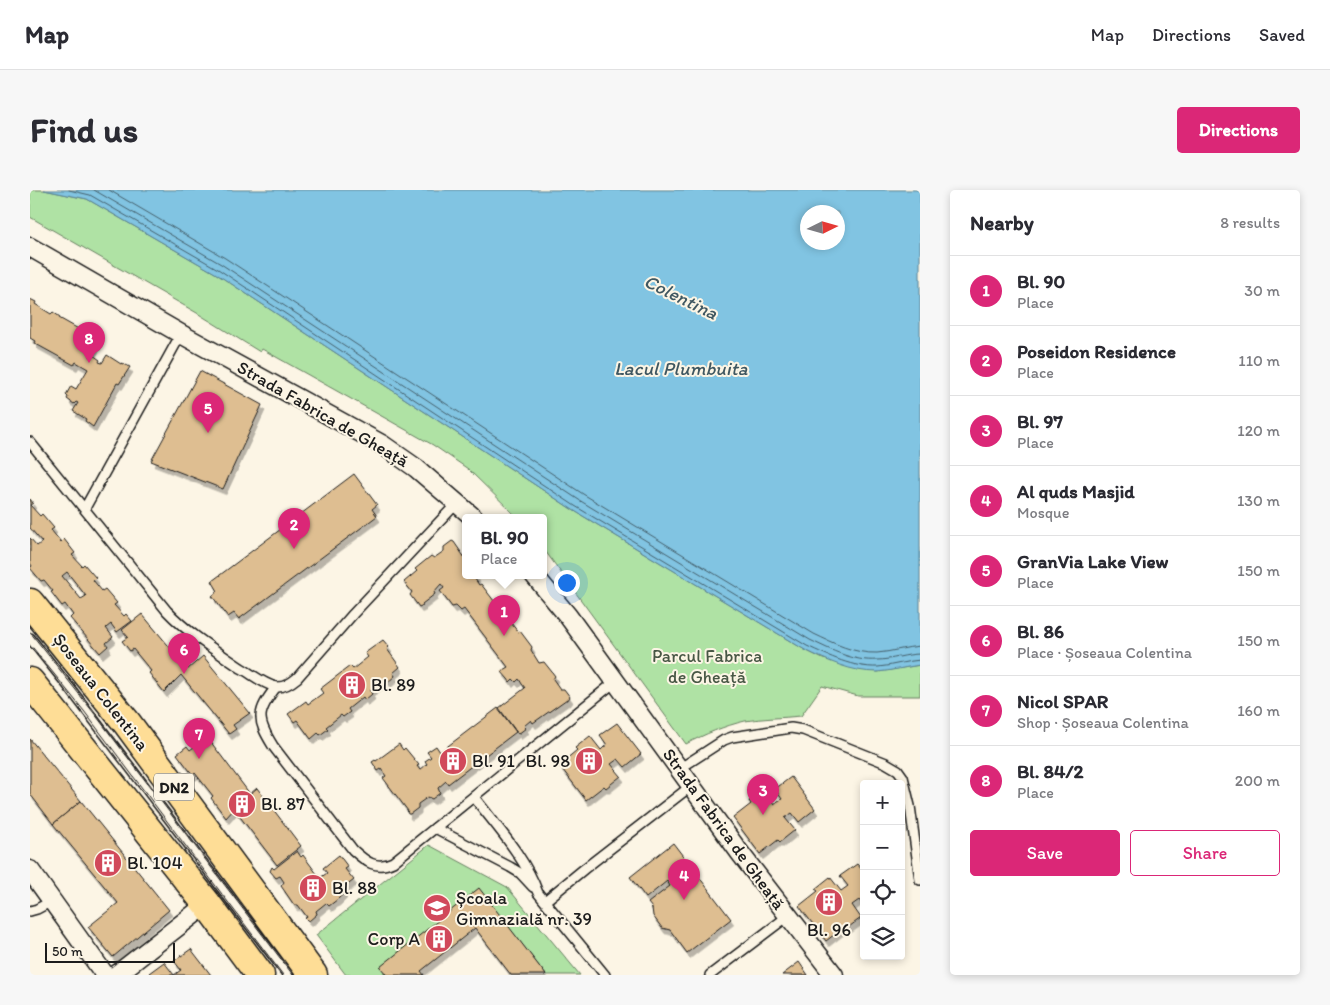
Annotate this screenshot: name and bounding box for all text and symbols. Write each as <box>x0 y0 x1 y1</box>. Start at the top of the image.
text: Map <box>25 20 69 49</box>
text: Map <box>1091 24 1124 46</box>
text: Directions <box>1152 24 1231 46</box>
text: Saved <box>1259 24 1305 46</box>
button: Directions <box>1177 107 1300 153</box>
text: Find us <box>30 109 138 151</box>
north arrow <box>800 205 845 250</box>
text: Nearby <box>970 210 1034 235</box>
text: 8 results <box>1220 213 1280 232</box>
water label: Colentina <box>640 269 722 325</box>
text: Bl. 90 <box>1017 270 1065 293</box>
text: 1 <box>982 281 990 300</box>
text: 30 m <box>1244 281 1280 300</box>
text: Place <box>1017 293 1054 312</box>
pin: 8 <box>73 322 105 363</box>
text: Poseidon Residence <box>1017 340 1176 363</box>
text: 2 <box>982 351 990 370</box>
text: 110 m <box>1238 351 1280 370</box>
street label: Strada Fabrica de Gheață <box>233 356 413 472</box>
water label: Lacul Plumbuita <box>614 357 748 380</box>
text: Place <box>1017 363 1054 382</box>
pin: 5 <box>192 392 224 433</box>
text: Bl. 97 <box>1017 410 1063 433</box>
text: 3 <box>982 421 990 440</box>
text: 120 m <box>1237 421 1280 440</box>
text: Place <box>1017 433 1054 452</box>
text: Al quds Masjid <box>1017 480 1135 503</box>
text: 4 <box>981 491 991 510</box>
text: 130 m <box>1237 491 1280 510</box>
text: Mosque <box>1017 503 1070 522</box>
pin: 2 <box>278 508 310 549</box>
popup <box>462 514 547 579</box>
text: Bl. 90 <box>480 526 529 549</box>
text: Place <box>480 549 517 568</box>
text: GranVia Lake View <box>1017 550 1169 573</box>
text: 5 <box>982 561 990 580</box>
text: 150 m <box>1237 561 1280 580</box>
your location <box>554 570 580 596</box>
text: Place <box>1017 573 1054 592</box>
pin: 1 <box>488 595 520 636</box>
text: Bl. 86 <box>1017 620 1064 643</box>
street label: Șoseaua Colentina <box>48 629 154 756</box>
text: 6 <box>982 631 990 650</box>
text: 150 m <box>1237 631 1280 650</box>
pin: 6 <box>168 633 200 674</box>
text: Place · Șoseaua Colentina <box>1017 643 1192 662</box>
park label: Parcul Fabrica de Gheață <box>652 645 762 688</box>
building icon: Bl. 89 <box>337 670 367 700</box>
place label: Bl. 89 <box>371 674 415 696</box>
text: Nicol SPAR <box>1017 690 1108 713</box>
text: 7 <box>982 701 990 720</box>
text: 160 m <box>1237 701 1280 720</box>
text: Shop · Șoseaua Colentina <box>1017 713 1189 732</box>
pin: 7 <box>183 718 215 759</box>
street label: Strada Fabrica de Gheață <box>658 744 790 915</box>
building icon: Bl. 91 <box>438 746 468 776</box>
building icon: Bl. 98 <box>574 746 604 776</box>
place label: Bl. 91 <box>472 750 515 772</box>
place label: Bl. 98 <box>526 750 570 772</box>
text: Bl. 84/2 <box>1017 760 1083 783</box>
text: 8 <box>982 771 990 790</box>
text: 200 m <box>1235 771 1280 790</box>
road number: DN2 <box>154 774 194 800</box>
pin: 3 <box>747 774 779 815</box>
map controls <box>860 780 905 960</box>
button: + <box>860 780 905 825</box>
text: Place <box>1017 783 1054 802</box>
building icon: Bl. 87 <box>227 789 257 819</box>
place label: Bl. 87 <box>261 793 305 815</box>
button: − <box>860 825 905 870</box>
button: Save <box>970 830 1120 876</box>
button: Share <box>1130 830 1280 876</box>
building icon: Bl. 104 <box>93 848 123 878</box>
place label: Bl. 104 <box>127 852 183 874</box>
pin: 4 <box>668 859 700 900</box>
button: locate <box>860 870 905 915</box>
building icon: Bl. 88 <box>298 873 328 903</box>
place label: Bl. 88 <box>332 877 377 899</box>
place label: Școala Gimnazială nr. 39 <box>456 887 592 930</box>
building icon: Bl. 96 <box>814 887 844 917</box>
school or university icon: Școala Gimnazială nr. 39 <box>422 893 452 923</box>
button: layers <box>860 915 905 960</box>
place label: Bl. 96 <box>807 919 851 941</box>
building icon: Corp A <box>424 924 454 954</box>
place label: Corp A <box>368 928 420 950</box>
scale bar <box>45 940 175 963</box>
text: 50 m <box>52 943 83 960</box>

